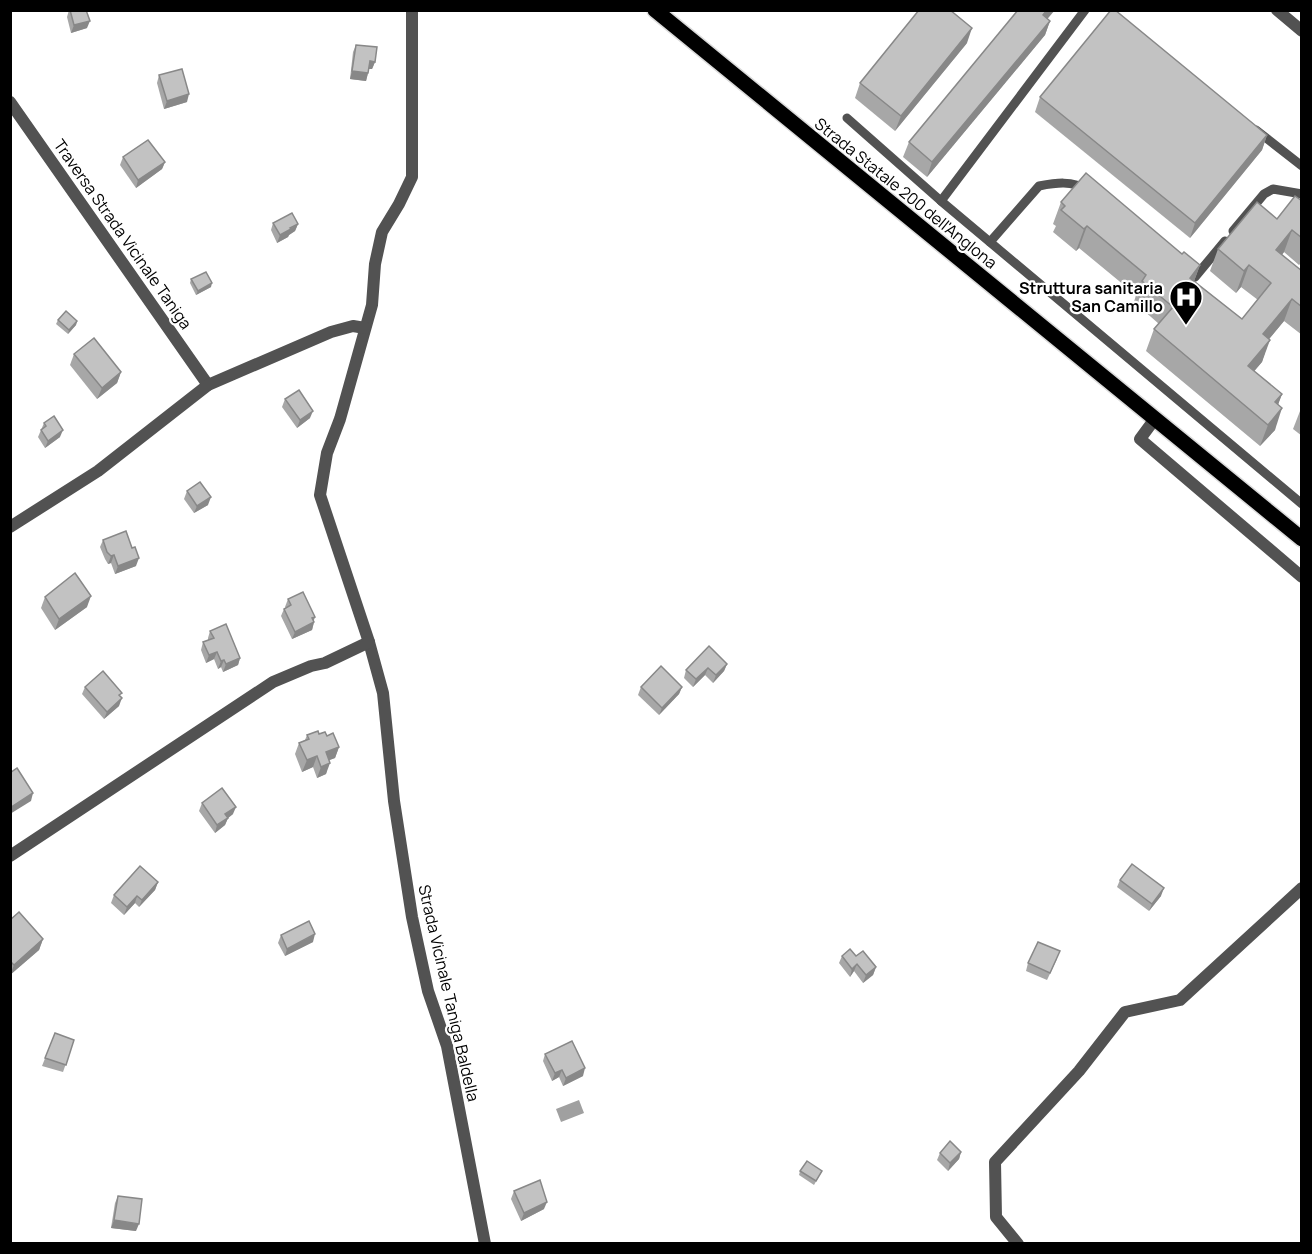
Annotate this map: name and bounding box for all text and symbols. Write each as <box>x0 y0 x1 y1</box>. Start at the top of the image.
street label: Strada Statale 200 dell'Anglona <box>810 112 1002 274</box>
street label: Traversa Strada Vicinale Taniga <box>49 135 197 333</box>
place label: Struttura sanitaria San Camillo <box>1019 277 1163 317</box>
hospital icon: Struttura sanitaria San Camillo <box>1168 279 1204 326</box>
street label: Strada Vicinale Taniga Baldella <box>413 882 485 1104</box>

